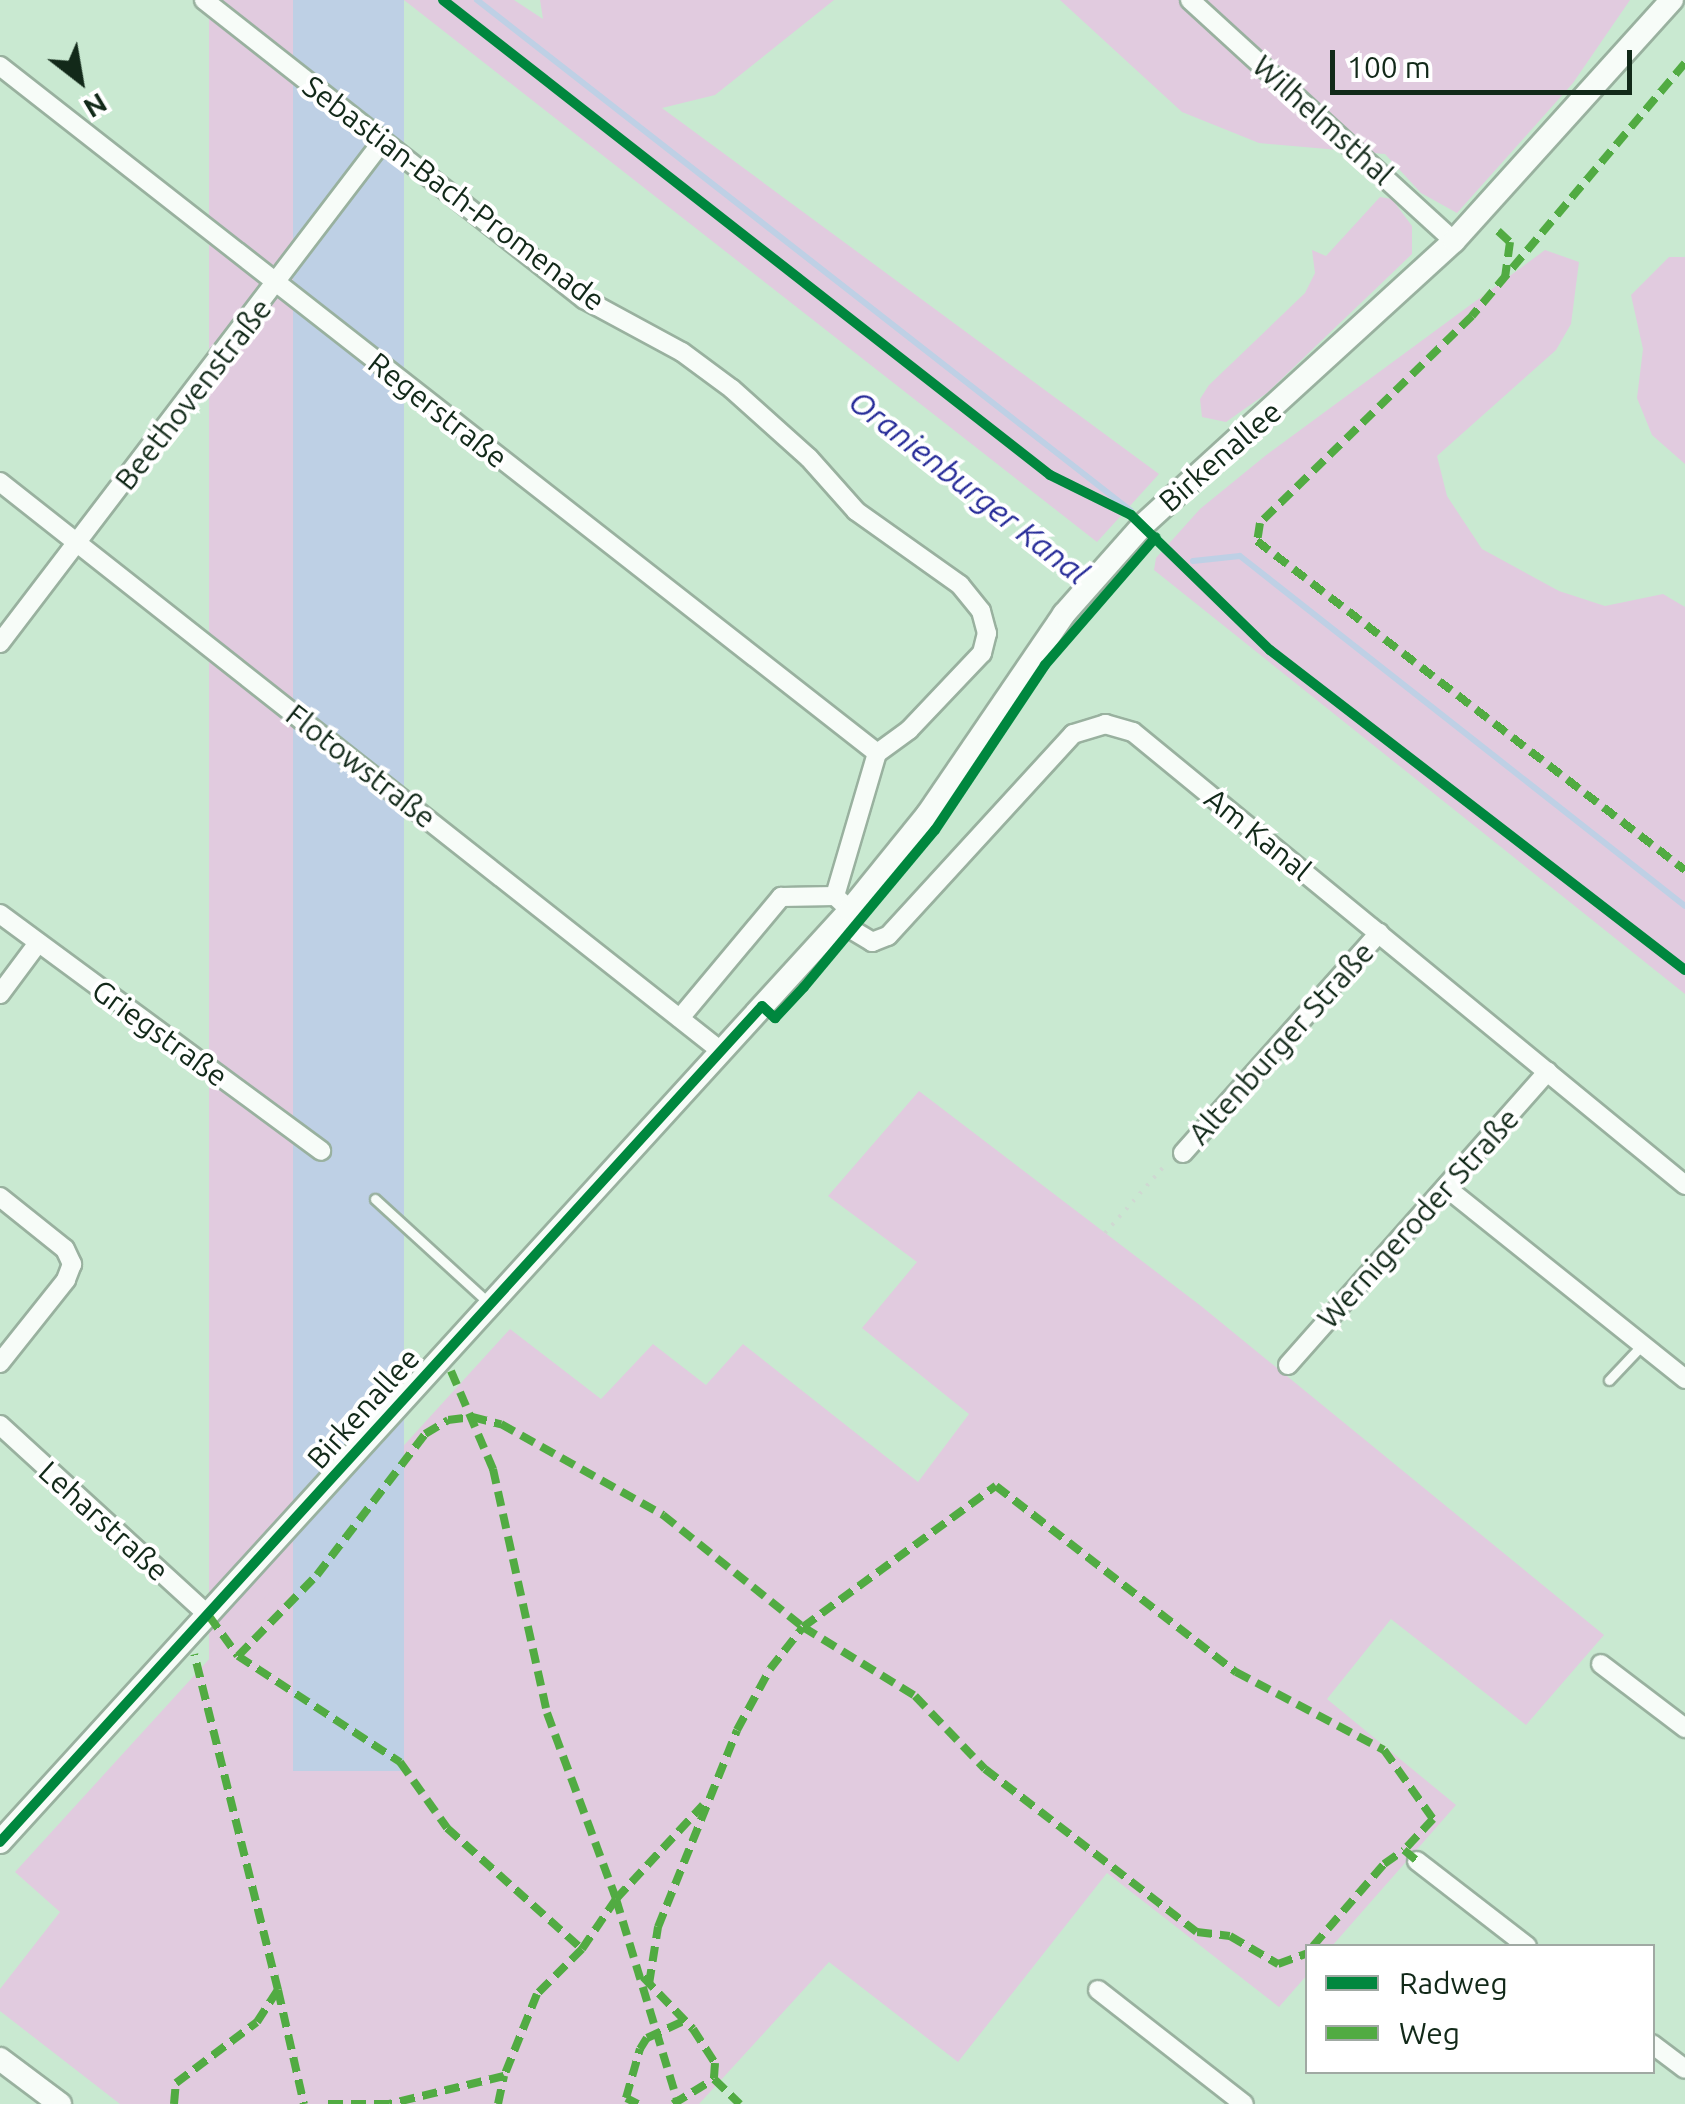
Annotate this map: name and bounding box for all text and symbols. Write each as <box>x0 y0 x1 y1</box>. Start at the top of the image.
north arrow <box>30 30 130 130</box>
scale bar <box>1335 30 1638 92</box>
street label: Wilhelmsthal <box>1245 48 1401 192</box>
text: 100 m <box>1347 50 1431 84</box>
street label: Sebastian-Bach-Promenade <box>296 68 612 318</box>
text: N <box>79 87 113 125</box>
street label: Beethovenstraße <box>107 291 279 497</box>
street label: Regerstraße <box>361 345 515 475</box>
water label: Oranienburger Kanal <box>842 382 1096 592</box>
street label: Birkenallee <box>1151 393 1289 519</box>
street label: Flotowstraße <box>279 696 443 836</box>
street label: Am Kanal <box>1198 780 1318 888</box>
street label: Altenburger Straße <box>1181 934 1381 1152</box>
street label: Griegstraße <box>85 972 235 1094</box>
street label: Wernigeroder Straße <box>1310 1101 1526 1335</box>
street label: Birkenallee <box>299 1340 427 1476</box>
street label: Leharstraße <box>32 1453 176 1589</box>
legend <box>1305 1944 1655 2074</box>
text: Radweg <box>1399 1966 1508 2000</box>
text: Weg <box>1399 2016 1460 2050</box>

